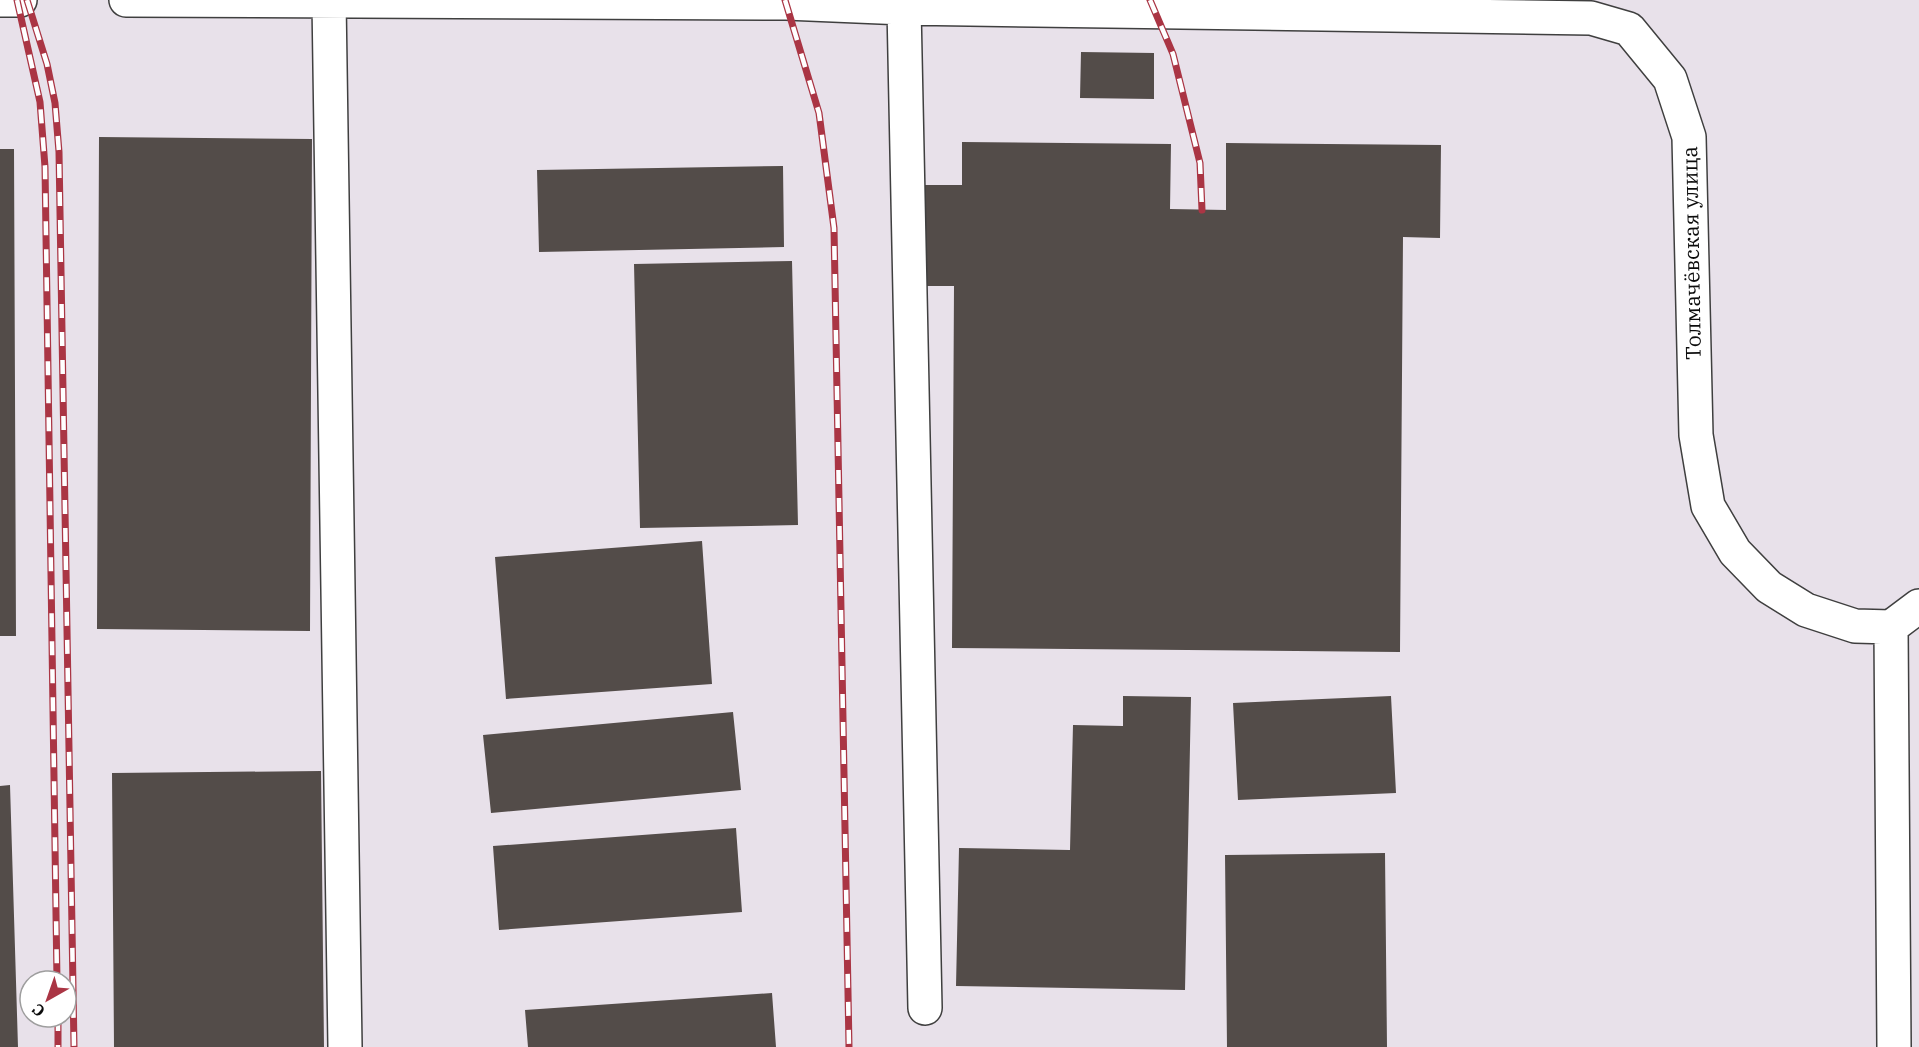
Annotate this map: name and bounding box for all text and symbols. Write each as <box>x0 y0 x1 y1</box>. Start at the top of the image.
street label: Толмачёвская улица <box>1675 146 1707 360</box>
north arrow <box>18 969 78 1029</box>
text: С <box>28 999 49 1022</box>

